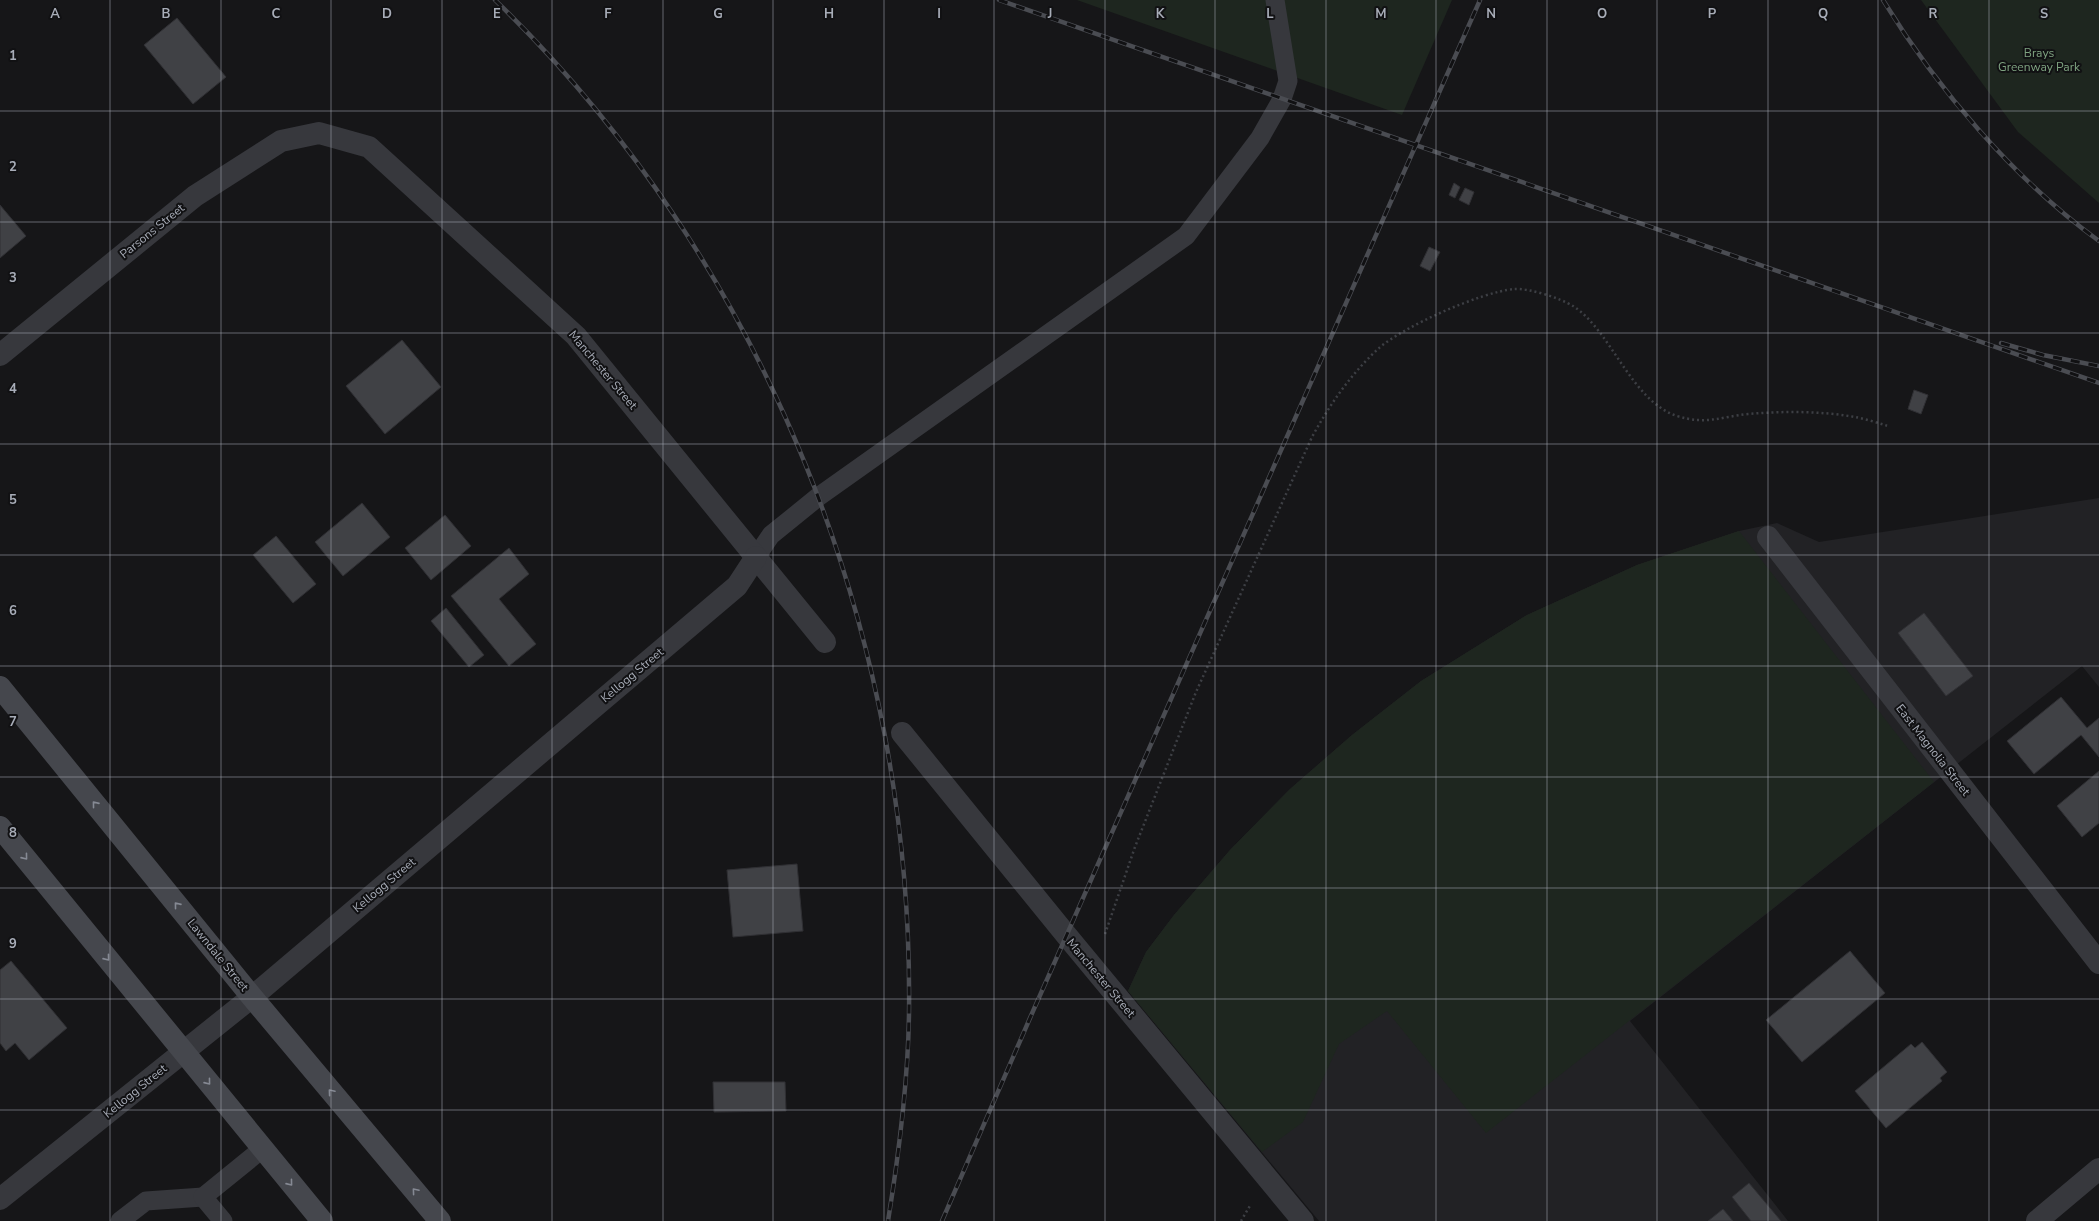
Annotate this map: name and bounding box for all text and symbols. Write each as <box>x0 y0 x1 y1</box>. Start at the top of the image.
text: A <box>50 5 60 23</box>
text: B <box>162 5 171 23</box>
text: C <box>272 5 281 23</box>
text: D <box>382 5 392 23</box>
text: E <box>493 5 501 23</box>
text: F <box>604 5 612 23</box>
text: G <box>713 5 723 23</box>
text: H <box>824 5 834 23</box>
text: I <box>937 5 941 23</box>
text: J <box>1047 5 1052 23</box>
text: K <box>1156 5 1165 23</box>
text: L <box>1266 5 1274 23</box>
text: M <box>1375 5 1387 23</box>
text: N <box>1486 5 1496 23</box>
text: O <box>1597 5 1607 23</box>
text: P <box>1708 5 1717 23</box>
text: Q <box>1818 5 1828 23</box>
text: R <box>1929 5 1938 23</box>
text: S <box>2040 5 2048 23</box>
park label: Brays Greenway Park <box>1998 45 2081 75</box>
text: 1 <box>9 47 17 65</box>
text: 2 <box>9 158 17 176</box>
street label: Parsons Street <box>116 199 188 262</box>
text: 3 <box>9 269 17 287</box>
street label: Manchester Street <box>565 327 641 413</box>
text: 4 <box>9 380 17 398</box>
text: 5 <box>9 491 17 509</box>
text: 6 <box>9 602 17 620</box>
street label: Kellogg Street <box>597 643 667 706</box>
street label: East Magnolia Street <box>1892 701 1974 800</box>
text: 7 <box>9 713 17 731</box>
one-way arrow <box>93 801 100 809</box>
text: 8 <box>9 824 17 842</box>
one-way arrow <box>20 852 27 859</box>
street label: Kellogg Street <box>349 853 419 916</box>
one-way arrow <box>175 902 182 910</box>
street label: Lawndale Street <box>184 915 253 995</box>
text: 9 <box>9 935 17 953</box>
street label: Manchester Street <box>1063 935 1139 1021</box>
one-way arrow <box>102 953 109 960</box>
street label: Kellogg Street <box>100 1060 171 1122</box>
one-way arrow <box>203 1078 210 1085</box>
one-way arrow <box>329 1089 336 1096</box>
one-way arrow <box>286 1178 293 1185</box>
one-way arrow <box>412 1189 419 1196</box>

